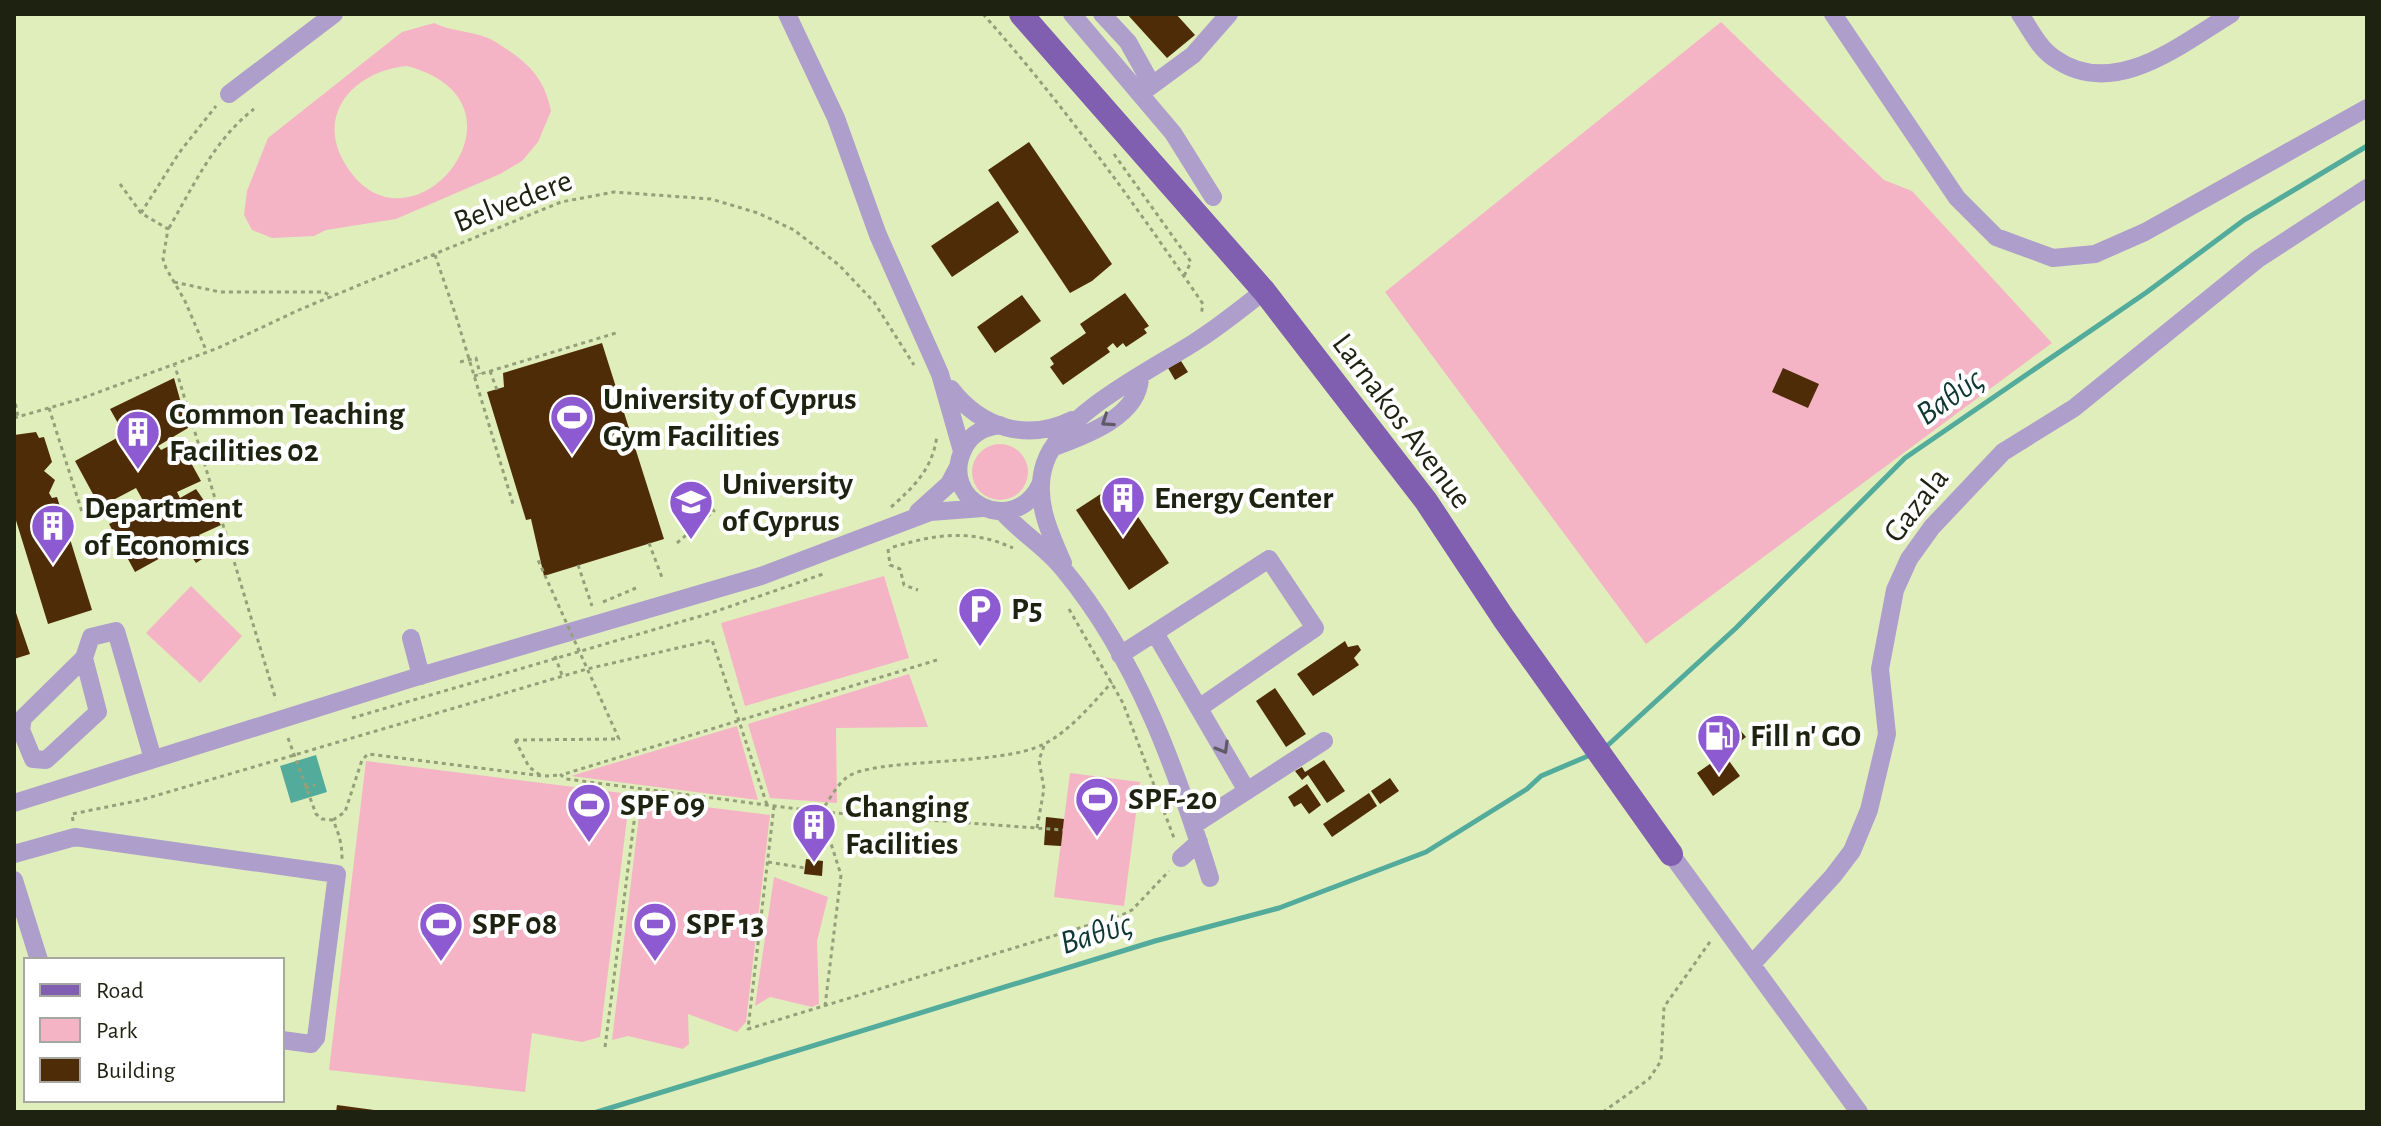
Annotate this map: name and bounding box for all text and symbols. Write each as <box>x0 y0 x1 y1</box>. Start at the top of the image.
street label: Belvedere <box>450 164 576 238</box>
street label: Larnakos Avenue <box>1326 328 1478 514</box>
water label: Βαθύς <box>1910 362 1990 432</box>
place label: University of Cyprus Gym Facilities <box>603 383 857 452</box>
sports icon: University of Cyprus Gym Facilities <box>548 393 596 456</box>
place label: Common Teaching Facilities 02 <box>169 398 406 467</box>
building icon: Common Teaching Facilities 02 <box>114 408 162 471</box>
one-way arrow <box>1102 411 1116 426</box>
street label: Gazala <box>1877 462 1955 548</box>
place label: University of Cyprus <box>722 468 854 537</box>
building icon: Energy Center <box>1099 474 1147 537</box>
school or university icon: University of Cyprus <box>667 478 715 541</box>
place label: Energy Center <box>1154 482 1333 514</box>
place label: Department of Economics <box>84 492 250 561</box>
building icon: Department of Economics <box>29 502 77 565</box>
parking icon: P5 <box>956 585 1004 648</box>
place label: P5 <box>1011 593 1043 625</box>
fuel station icon: Fill n' GO <box>1695 712 1743 775</box>
place label: Fill n' GO <box>1750 720 1861 752</box>
one-way arrow <box>1213 740 1229 754</box>
sports icon: SPF-20 <box>1073 775 1121 838</box>
sports icon: SPF 09 <box>565 781 613 844</box>
place label: SPF-20 <box>1128 783 1217 815</box>
place label: SPF 09 <box>620 789 705 821</box>
place label: Changing Facilities <box>845 791 969 860</box>
building icon: Changing Facilities <box>790 801 838 864</box>
sports icon: SPF 08 <box>417 900 465 963</box>
sports icon: SPF 13 <box>631 900 679 963</box>
water label: Βαθύς <box>1056 907 1136 961</box>
place label: SPF 08 <box>472 908 558 940</box>
place label: SPF 13 <box>686 908 764 940</box>
legend <box>24 958 284 1102</box>
text: Road <box>96 979 144 1003</box>
text: Park <box>96 1019 137 1043</box>
text: Building <box>96 1059 175 1083</box>

